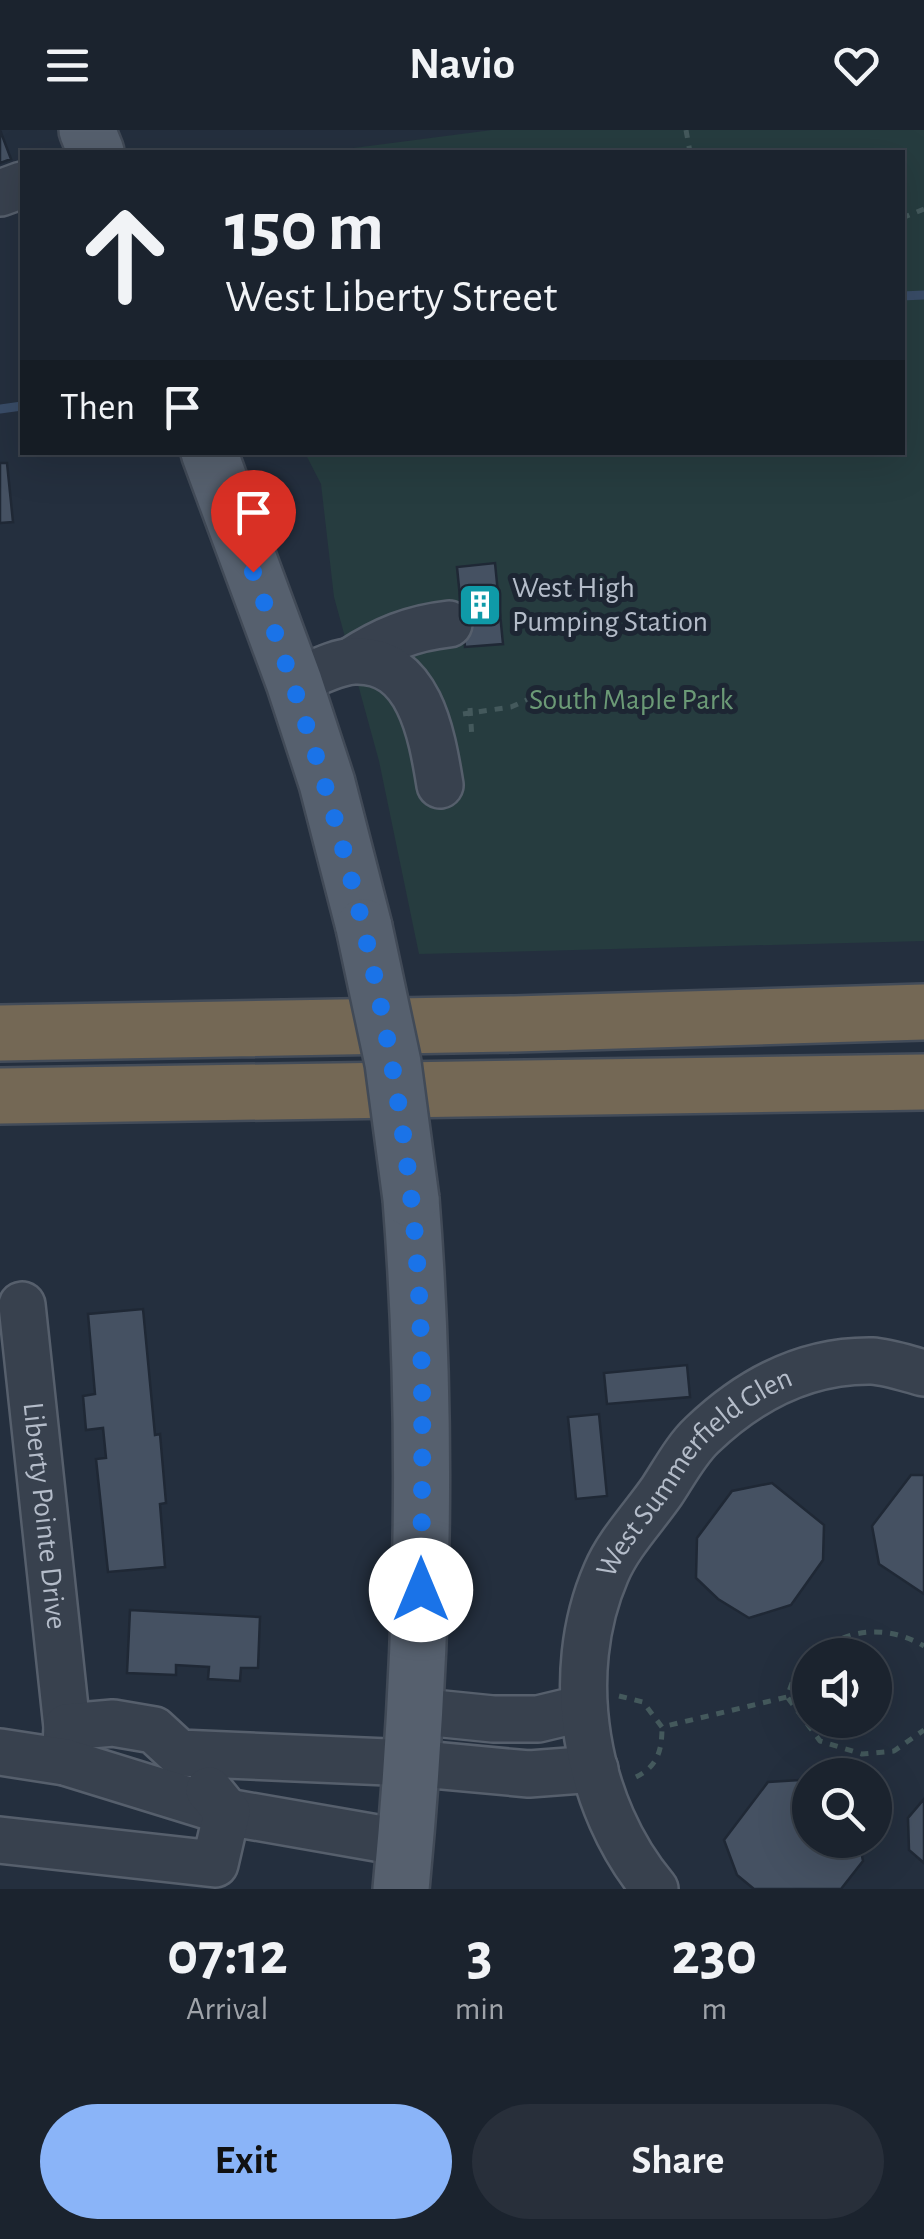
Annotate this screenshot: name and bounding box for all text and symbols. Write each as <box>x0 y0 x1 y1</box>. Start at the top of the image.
icon: menu <box>40 38 95 93</box>
icon: heart <box>829 38 884 93</box>
text: Navio <box>409 42 515 87</box>
icon: ahead <box>60 190 190 320</box>
text: 150 m <box>225 193 384 263</box>
text: West Liberty Street <box>225 275 557 320</box>
icon: arrive <box>155 380 210 435</box>
text: Then <box>60 389 135 427</box>
pin <box>211 470 296 573</box>
icon: arrive <box>226 485 281 540</box>
place label: West High Pumping Station <box>512 573 708 637</box>
building icon: West High Pumping Station <box>457 582 503 628</box>
park label: South Maple Park <box>529 685 733 715</box>
street label: West Summerfield Glen <box>591 1362 797 1582</box>
street label: Liberty Pointe Drive <box>17 1401 71 1631</box>
position arrow <box>369 1538 473 1642</box>
map controls <box>792 1638 892 1858</box>
button: sound <box>792 1638 892 1738</box>
button: search <box>792 1758 892 1858</box>
text: 07:12 <box>167 1925 288 1985</box>
text: 3 <box>467 1925 493 1985</box>
text: 230 <box>672 1925 757 1985</box>
text: Arrival <box>186 1993 269 2025</box>
text: min <box>455 1993 505 2025</box>
text: m <box>701 1993 727 2025</box>
button: Exit <box>40 2104 452 2219</box>
button: Share <box>472 2104 884 2219</box>

